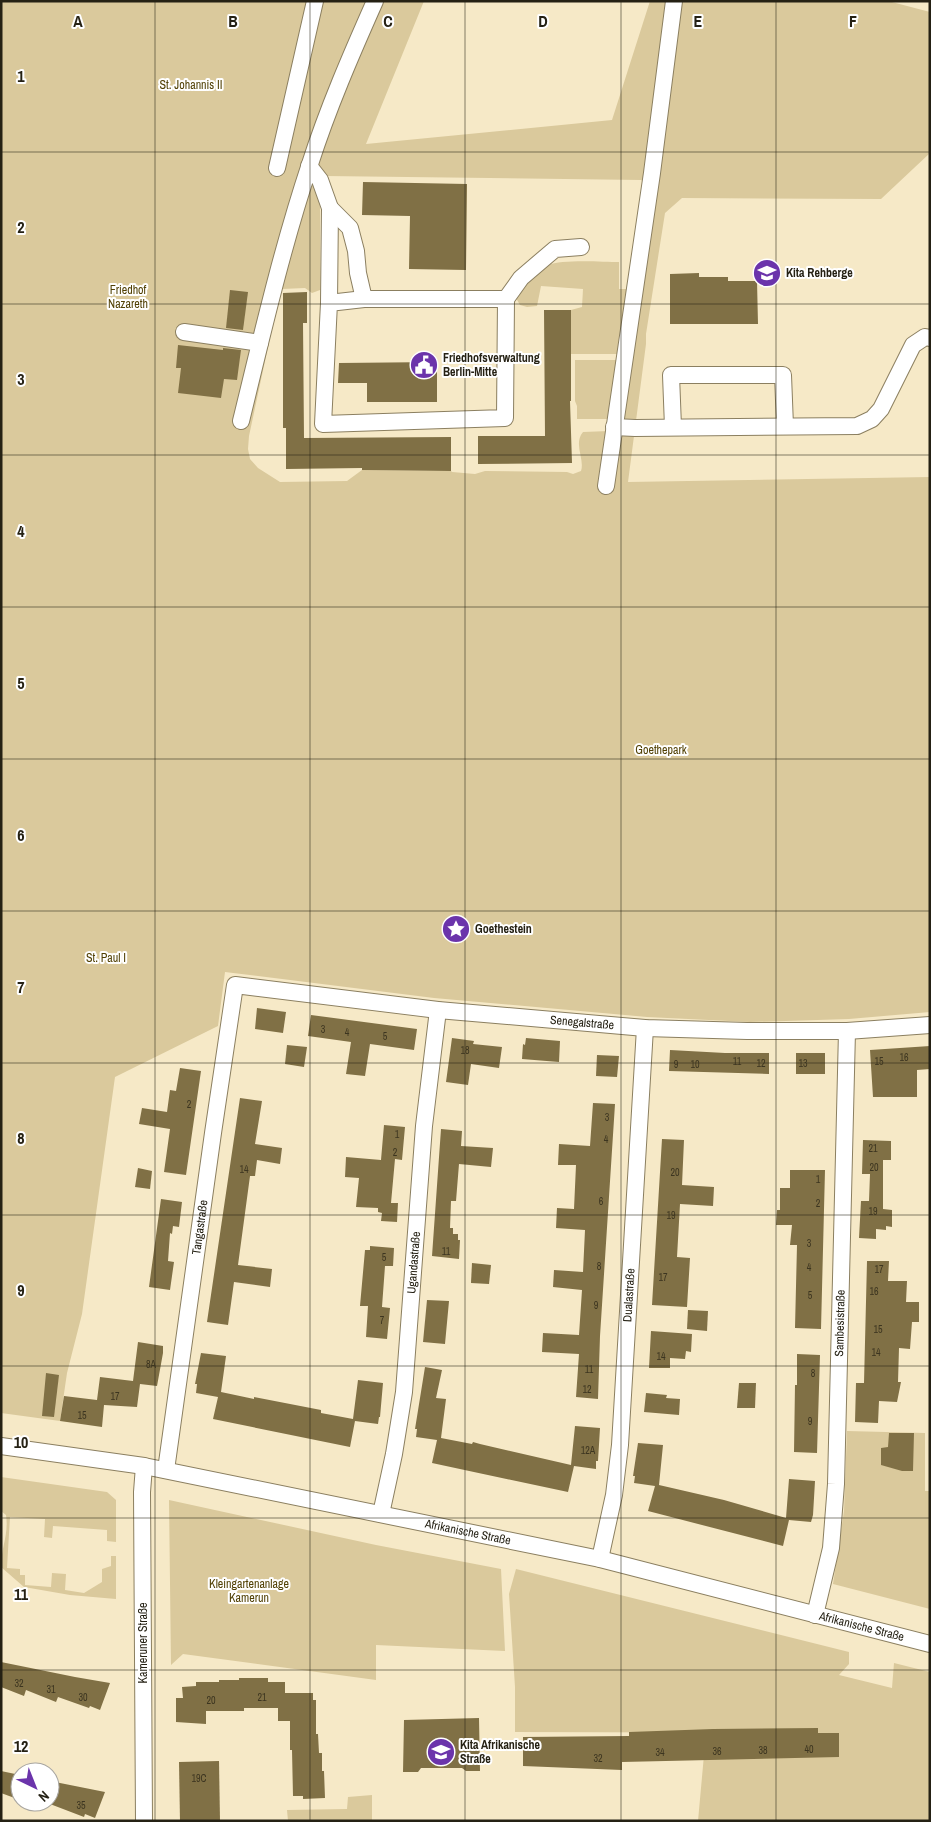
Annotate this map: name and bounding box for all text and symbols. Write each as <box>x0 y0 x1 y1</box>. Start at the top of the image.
text: A <box>73 10 83 32</box>
text: B <box>228 10 238 32</box>
text: C <box>383 10 393 32</box>
text: D <box>538 10 548 32</box>
text: E <box>694 10 703 32</box>
text: F <box>849 10 857 32</box>
text: 1 <box>17 65 25 87</box>
park label: St. Johannis II <box>160 77 222 93</box>
text: 2 <box>17 216 25 238</box>
school or university icon: Kita Rehberge <box>752 258 782 288</box>
place label: Kita Rehberge <box>786 265 853 281</box>
park label: Friedhof Nazareth <box>108 282 148 312</box>
public building icon: Friedhofsverwaltung Berlin-Mitte <box>409 350 439 380</box>
place label: Friedhofsverwaltung Berlin-Mitte <box>443 350 540 380</box>
text: 3 <box>17 368 25 390</box>
text: 4 <box>17 520 25 542</box>
text: 5 <box>17 672 25 694</box>
park label: Goethepark <box>635 742 687 758</box>
text: 6 <box>17 824 25 846</box>
place icon: Goethestein <box>441 914 471 944</box>
place label: Goethestein <box>475 921 532 937</box>
park label: St. Paul I <box>86 950 126 966</box>
text: 7 <box>17 976 25 998</box>
street label: Senegalstraße <box>549 1012 615 1033</box>
house number: 3 <box>321 1023 326 1036</box>
house number: 4 <box>345 1026 350 1039</box>
house number: 5 <box>383 1030 388 1043</box>
house number: 18 <box>460 1044 470 1057</box>
house number: 16 <box>899 1051 909 1064</box>
house number: 11 <box>733 1055 742 1068</box>
house number: 15 <box>874 1055 884 1068</box>
house number: 12 <box>756 1057 766 1070</box>
house number: 13 <box>798 1057 808 1070</box>
house number: 9 <box>674 1058 679 1071</box>
house number: 10 <box>690 1058 700 1071</box>
house number: 2 <box>187 1098 192 1111</box>
house number: 3 <box>605 1111 610 1124</box>
text: 8 <box>17 1127 25 1149</box>
house number: 1 <box>395 1128 400 1141</box>
house number: 4 <box>604 1133 609 1146</box>
house number: 21 <box>868 1142 878 1155</box>
house number: 2 <box>393 1146 398 1159</box>
house number: 20 <box>869 1161 879 1174</box>
house number: 14 <box>239 1163 249 1176</box>
house number: 20 <box>670 1166 680 1179</box>
house number: 1 <box>816 1173 821 1186</box>
house number: 6 <box>599 1195 604 1208</box>
house number: 2 <box>816 1197 821 1210</box>
street label: Tangastraße <box>188 1199 212 1256</box>
house number: 19 <box>868 1205 878 1218</box>
house number: 19 <box>666 1209 676 1222</box>
street label: Ugandastraße <box>403 1231 424 1294</box>
house number: 3 <box>807 1237 812 1250</box>
house number: 11 <box>442 1245 451 1258</box>
house number: 5 <box>382 1251 387 1264</box>
house number: 8 <box>597 1260 602 1273</box>
house number: 4 <box>807 1261 812 1274</box>
house number: 17 <box>874 1263 884 1276</box>
street label: Dualastraße <box>619 1268 639 1322</box>
house number: 17 <box>658 1271 668 1284</box>
text: 9 <box>17 1279 25 1301</box>
house number: 16 <box>869 1285 879 1298</box>
house number: 5 <box>808 1289 813 1302</box>
street label: Sambesistraße <box>831 1290 849 1357</box>
house number: 9 <box>594 1299 599 1312</box>
house number: 7 <box>380 1314 385 1327</box>
house number: 15 <box>873 1323 883 1336</box>
house number: 14 <box>871 1346 881 1359</box>
house number: 14 <box>656 1350 666 1363</box>
house number: 8A <box>146 1358 157 1371</box>
house number: 11 <box>585 1363 594 1376</box>
house number: 8 <box>811 1367 816 1380</box>
house number: 12 <box>582 1383 592 1396</box>
house number: 17 <box>110 1390 120 1403</box>
house number: 15 <box>77 1409 87 1422</box>
house number: 9 <box>808 1415 813 1428</box>
text: 10 <box>14 1431 28 1453</box>
house number: 12A <box>581 1444 596 1457</box>
street label: Afrikanische Straße <box>423 1515 512 1549</box>
park label: Kleingartenanlage Kamerun <box>209 1576 289 1606</box>
text: 11 <box>14 1583 29 1605</box>
street label: Kameruner Straße <box>135 1603 151 1683</box>
street label: Afrikanische Straße <box>817 1608 906 1645</box>
house number: 32 <box>14 1677 24 1690</box>
house number: 31 <box>46 1683 56 1696</box>
house number: 30 <box>78 1691 88 1704</box>
house number: 21 <box>257 1691 267 1704</box>
house number: 20 <box>206 1694 216 1707</box>
text: 12 <box>14 1735 28 1757</box>
school or university icon: Kita Afrikanische Straße <box>426 1737 456 1767</box>
place label: Kita Afrikanische Straße <box>460 1737 541 1767</box>
house number: 40 <box>804 1743 814 1756</box>
house number: 38 <box>758 1744 768 1757</box>
house number: 36 <box>712 1745 722 1758</box>
house number: 34 <box>655 1746 665 1759</box>
house number: 32 <box>593 1752 603 1765</box>
north arrow <box>10 1762 60 1812</box>
house number: 19C <box>191 1772 207 1785</box>
text: N <box>35 1787 53 1806</box>
house number: 35 <box>76 1799 86 1812</box>

